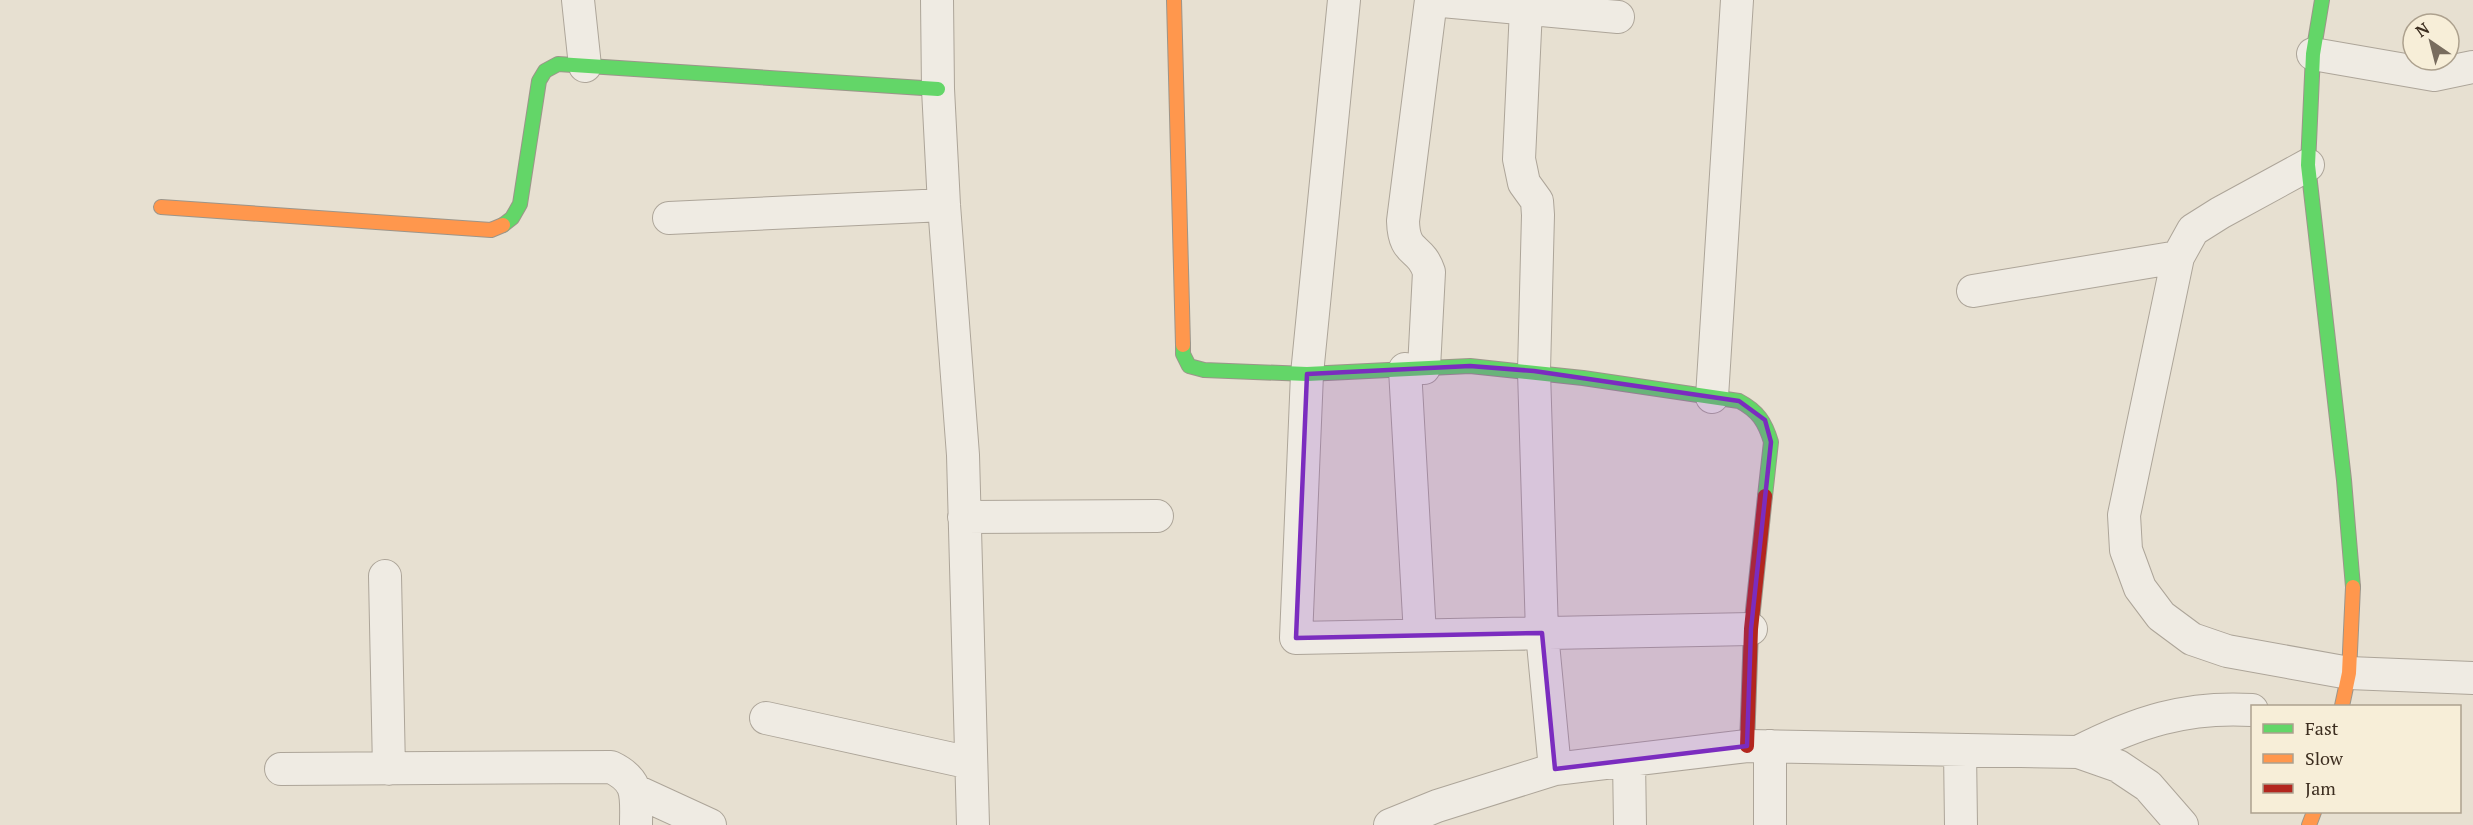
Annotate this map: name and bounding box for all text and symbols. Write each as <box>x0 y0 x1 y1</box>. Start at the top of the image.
north arrow <box>2401 12 2461 72</box>
text: N <box>2411 17 2434 42</box>
legend <box>2251 705 2461 813</box>
text: Fast <box>2305 716 2339 740</box>
text: Slow <box>2305 746 2344 770</box>
text: Jam <box>2305 776 2336 800</box>

